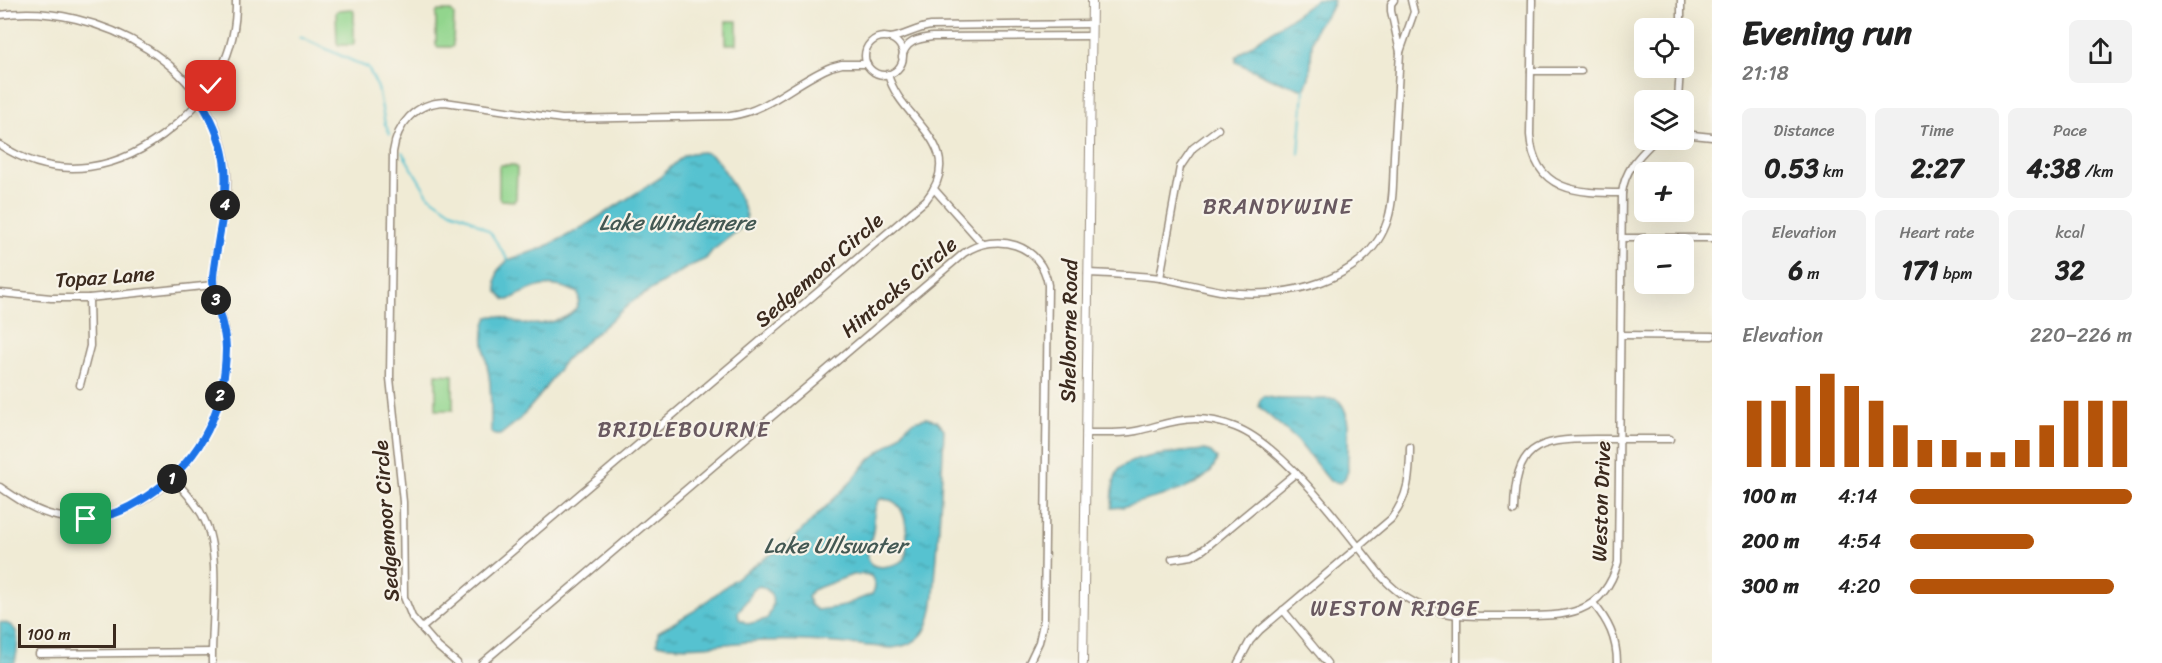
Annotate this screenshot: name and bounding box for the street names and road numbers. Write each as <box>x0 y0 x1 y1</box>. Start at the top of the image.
street label: Sedgemoor Circle <box>745 203 893 337</box>
street label: Hintocks Circle <box>832 226 966 348</box>
street label: Topaz Lane <box>54 255 156 299</box>
street label: Shelborne Road <box>1049 257 1089 403</box>
street label: Sedgemoor Circle <box>361 439 411 603</box>
street label: Weston Drive <box>1580 440 1622 562</box>

